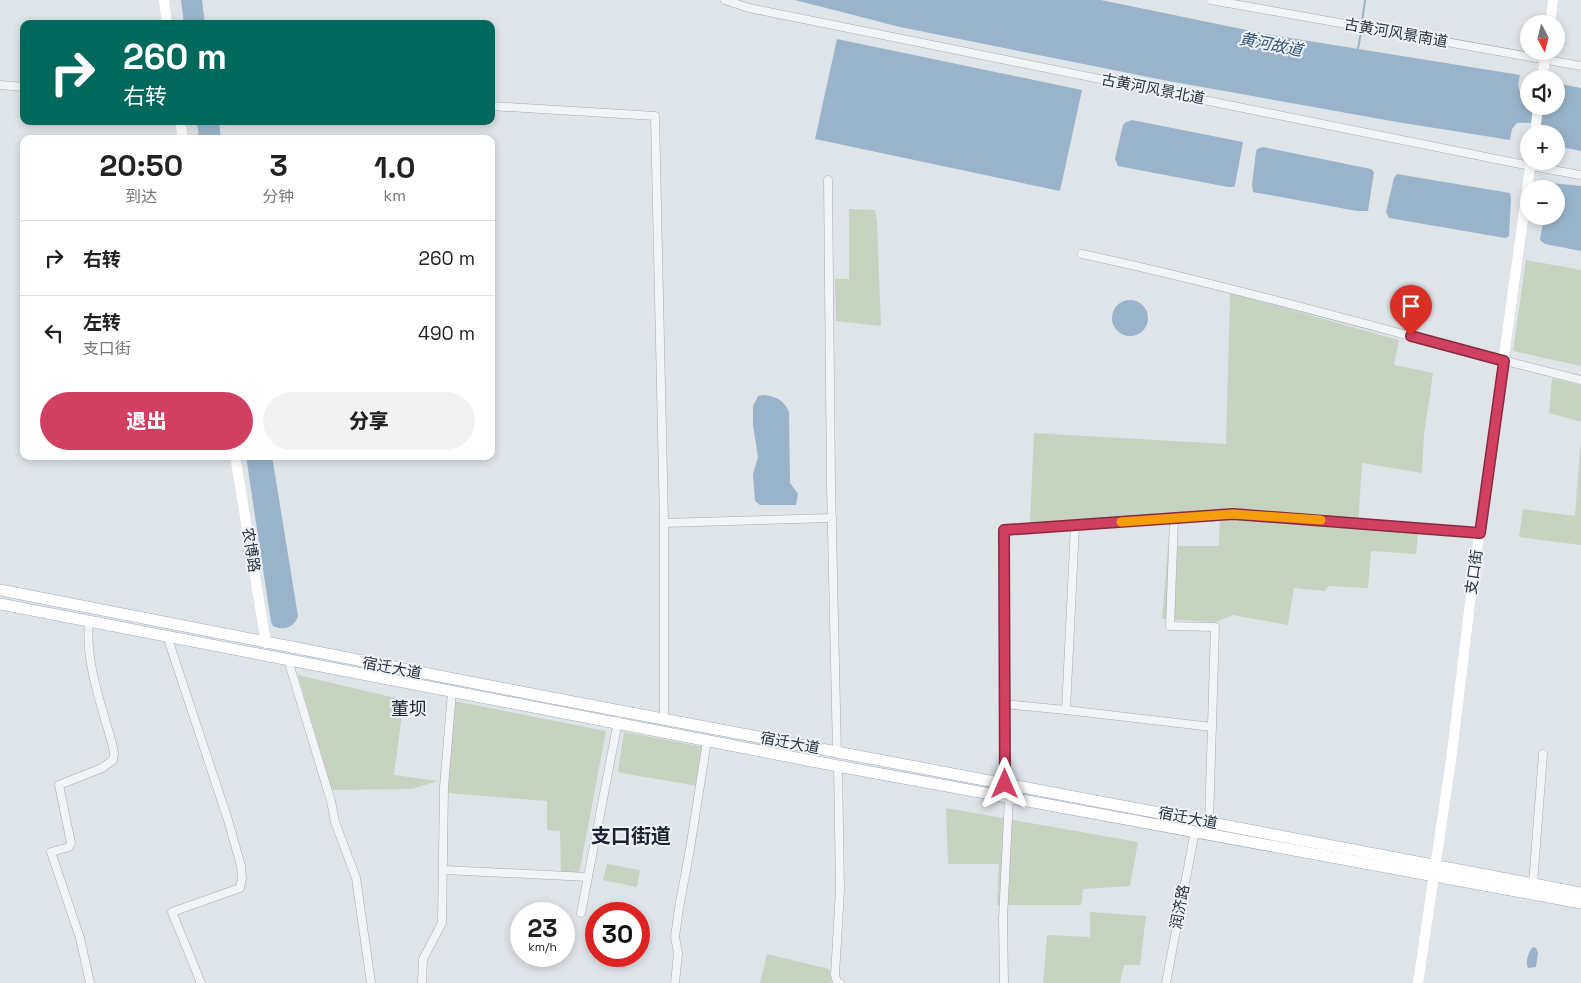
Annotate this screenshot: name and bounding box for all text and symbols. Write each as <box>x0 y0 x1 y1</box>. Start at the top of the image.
street label: 古黄河风景南道 <box>1343 14 1449 51</box>
north arrow <box>1520 15 1565 60</box>
map controls <box>1520 15 1565 225</box>
water label: 黄河故道 <box>1237 28 1306 61</box>
text: 260 m <box>123 35 227 79</box>
icon: right <box>40 40 105 105</box>
street label: 古黄河风景北道 <box>1100 69 1206 108</box>
button: sound <box>1520 70 1565 115</box>
text: 右转 <box>123 82 167 110</box>
button: + <box>1520 125 1565 170</box>
text: 20:50 <box>99 146 183 185</box>
text: 3 <box>269 146 288 185</box>
text: 1.0 <box>374 148 416 187</box>
button: − <box>1520 180 1565 225</box>
text: km <box>384 185 406 206</box>
text: 到达 <box>125 186 157 207</box>
text: 分钟 <box>263 186 295 207</box>
icon: right <box>40 244 68 272</box>
text: 260 m <box>419 246 475 271</box>
text: 右转 <box>83 247 121 272</box>
pin <box>1390 285 1432 336</box>
icon: arrive <box>1397 292 1425 320</box>
text: 左转 <box>83 310 121 335</box>
icon: left <box>40 319 68 347</box>
text: 490 m <box>418 321 475 346</box>
text: 支口街 <box>83 338 131 359</box>
button: 退出 <box>40 392 253 450</box>
button: 分享 <box>263 392 475 450</box>
street label: 农博路 <box>239 526 264 574</box>
street label: 支口街 <box>1461 548 1486 596</box>
street label: 宿迁大道 <box>361 652 423 683</box>
district label: 董坝 <box>391 697 427 720</box>
street label: 宿迁大道 <box>759 727 821 758</box>
position arrow <box>978 757 1030 809</box>
street label: 宿迁大道 <box>1157 802 1219 833</box>
district label: 支口街道 <box>591 823 671 849</box>
street label: 润济路 <box>1166 883 1193 931</box>
speed limit sign: 30 <box>585 902 650 967</box>
text: 23 <box>527 912 558 944</box>
text: km/h <box>528 939 557 955</box>

